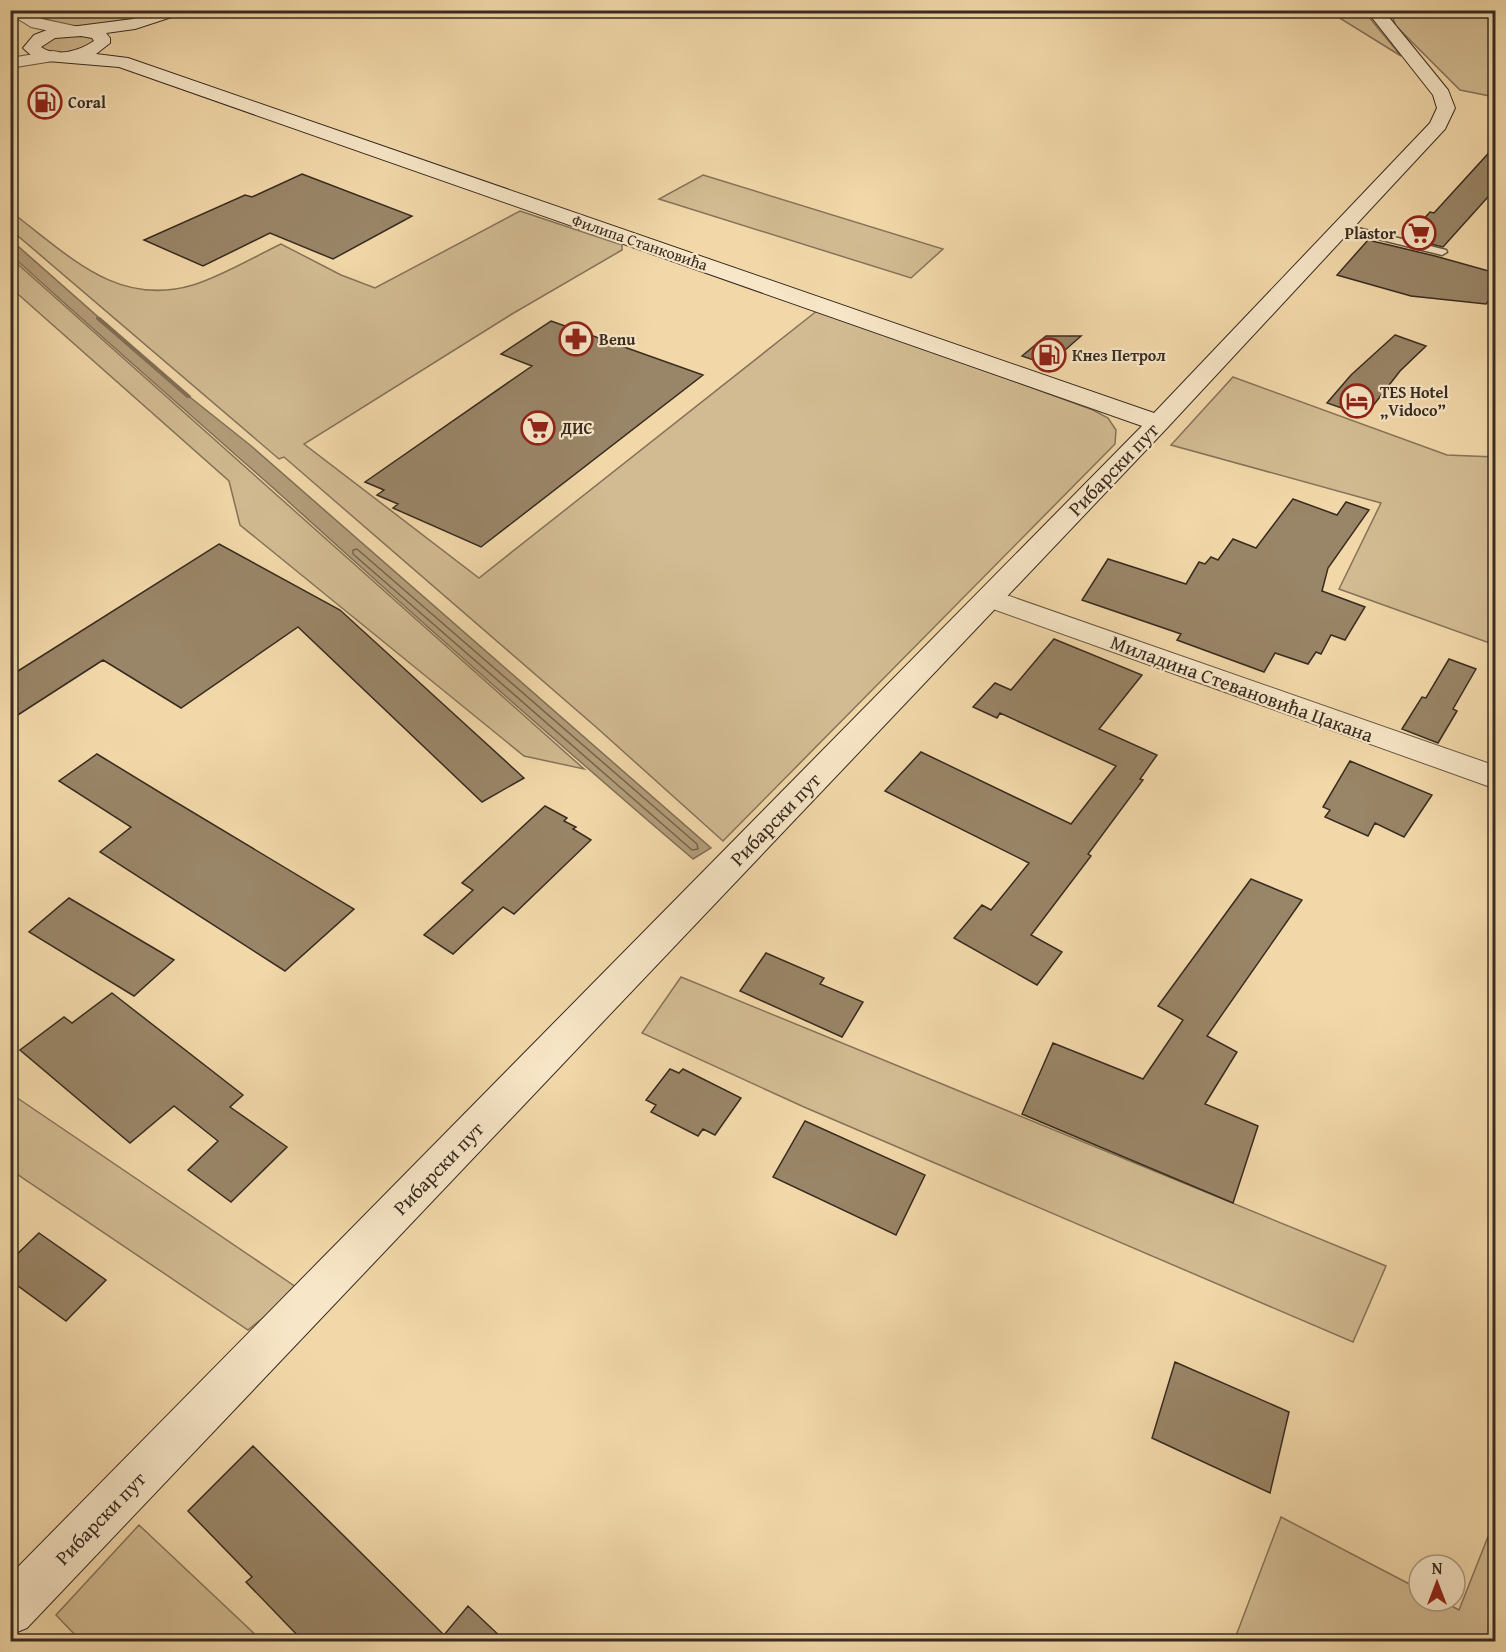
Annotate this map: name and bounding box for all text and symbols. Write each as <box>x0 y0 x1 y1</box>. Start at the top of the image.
fuel station icon: Coral <box>27 84 63 120</box>
place label: Coral <box>68 90 106 114</box>
street label: Филипа Станковића <box>569 208 711 277</box>
supermarket icon: Plastor <box>1401 215 1437 251</box>
place label: Plastor <box>1345 221 1397 245</box>
pharmacy icon: Benu <box>558 321 594 357</box>
place label: Benu <box>599 327 636 351</box>
fuel station icon: Кнез Петрол <box>1031 337 1067 373</box>
place label: Кнез Петрол <box>1072 343 1166 367</box>
place label: TES Hotel „Vidoco” <box>1380 380 1448 422</box>
hotel icon: TES Hotel „Vidoco” <box>1339 383 1375 419</box>
supermarket icon: ДИС <box>520 410 556 446</box>
place label: ДИС <box>560 416 592 440</box>
street label: Рибарски пут <box>1061 416 1165 522</box>
street label: Миладина Стевановића Цакана <box>1107 627 1378 749</box>
street label: Рибарски пут <box>723 766 827 872</box>
street label: Рибарски пут <box>386 1115 490 1221</box>
street label: Рибарски пут <box>48 1465 152 1571</box>
north arrow <box>1407 1553 1467 1613</box>
text: N <box>1432 1556 1443 1580</box>

